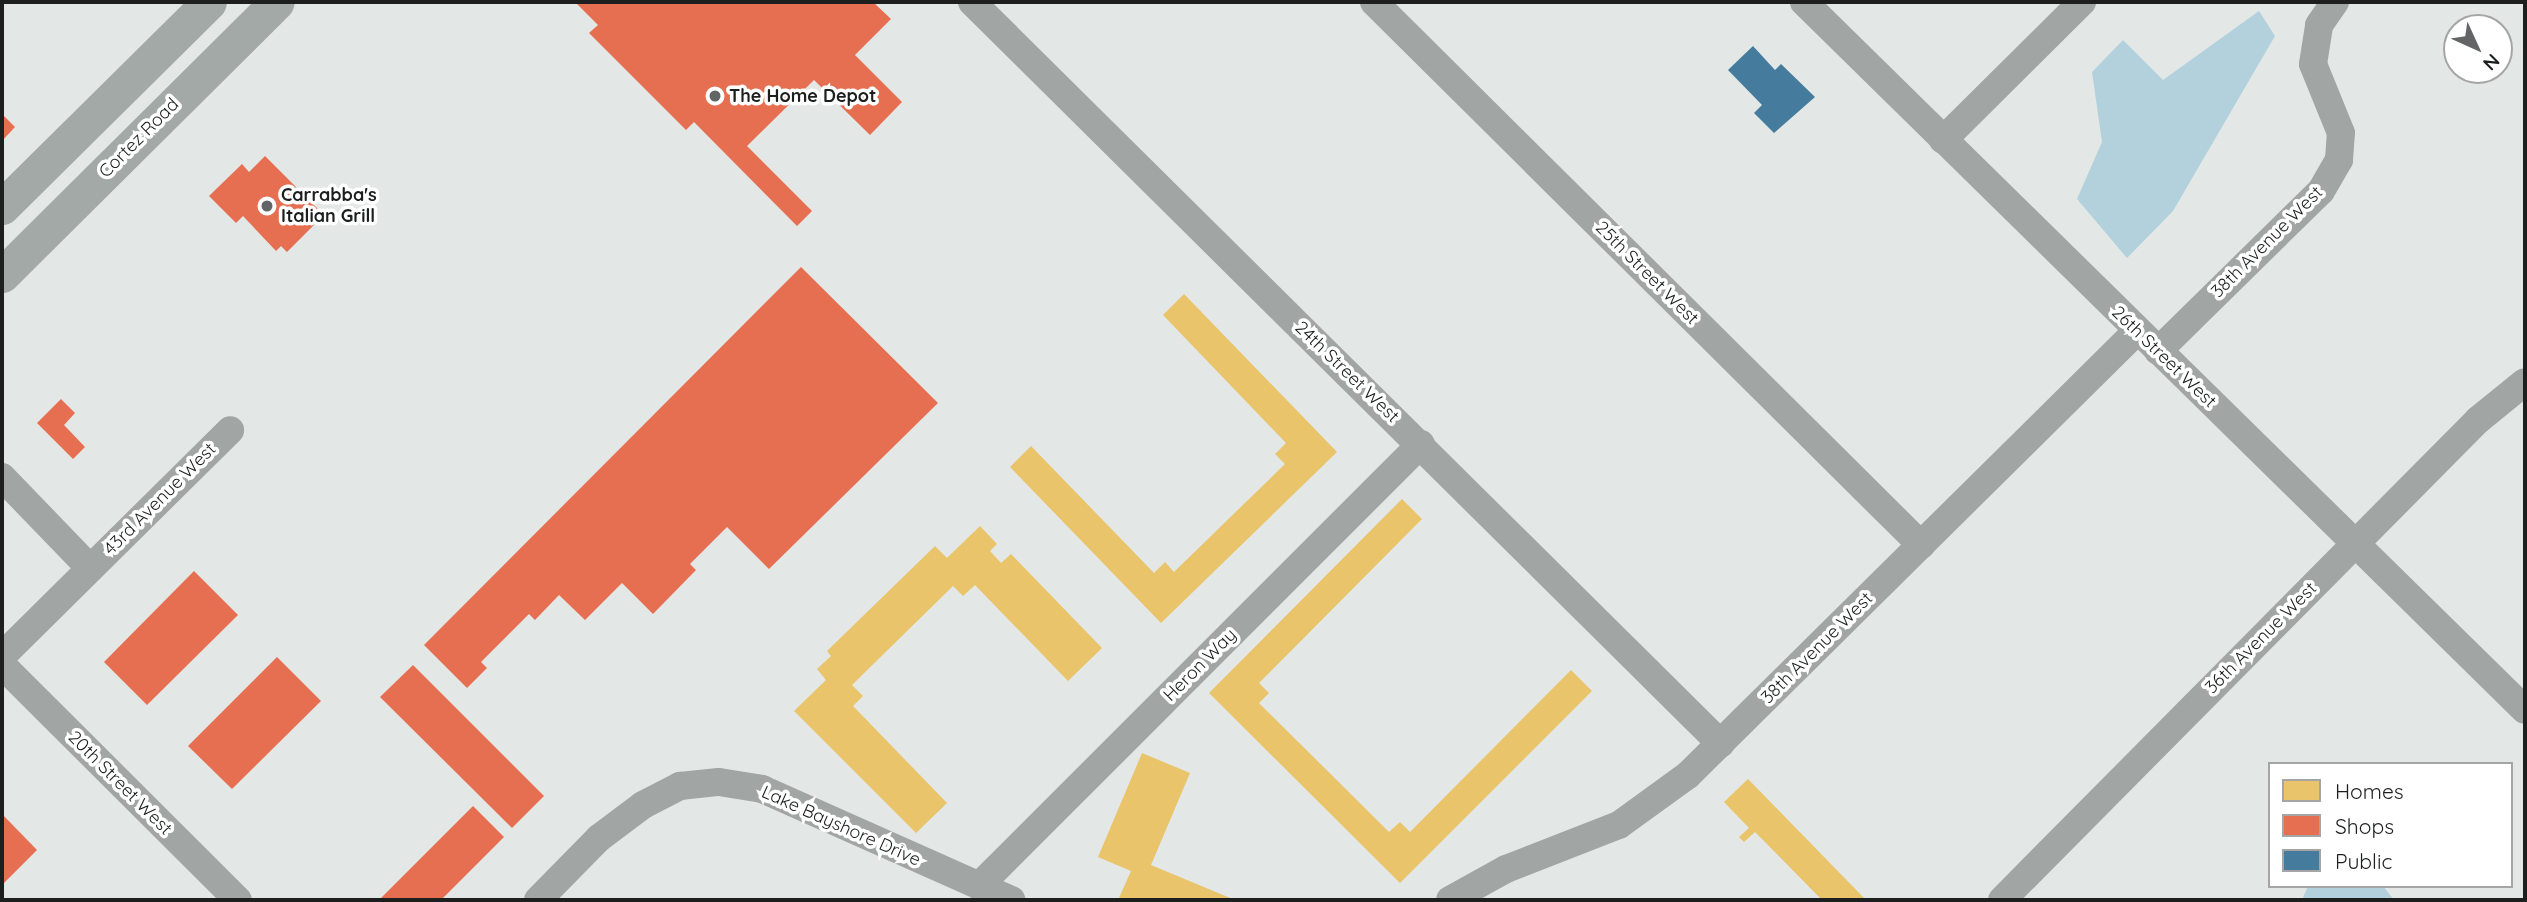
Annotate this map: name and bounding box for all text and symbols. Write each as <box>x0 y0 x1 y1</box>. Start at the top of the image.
north arrow <box>2443 14 2513 84</box>
text: N <box>2478 49 2505 76</box>
place label: The Home Depot <box>729 85 876 107</box>
marker: The Home Depot <box>707 88 723 104</box>
street label: Cortez Road <box>95 94 183 182</box>
street label: 38th Avenue West <box>2207 182 2327 302</box>
place label: Carrabba's Italian Grill <box>281 185 377 228</box>
marker: Carrabba's Italian Grill <box>259 198 275 214</box>
street label: 25th Street West <box>1591 217 1703 329</box>
street label: 26th Street West <box>2107 302 2221 412</box>
street label: 24th Street West <box>1290 317 1404 427</box>
street label: 43rd Avenue West <box>99 438 221 560</box>
street label: 36th Avenue West <box>2201 578 2321 698</box>
street label: 38th Avenue West <box>1757 588 1877 708</box>
street label: Heron Way <box>1159 624 1241 706</box>
street label: 20th Street West <box>64 727 176 839</box>
legend <box>2268 762 2513 888</box>
text: Homes <box>2335 778 2404 804</box>
street label: Lake Bayshore Drive <box>758 781 924 871</box>
text: Shops <box>2335 813 2394 839</box>
text: Public <box>2335 848 2392 874</box>

